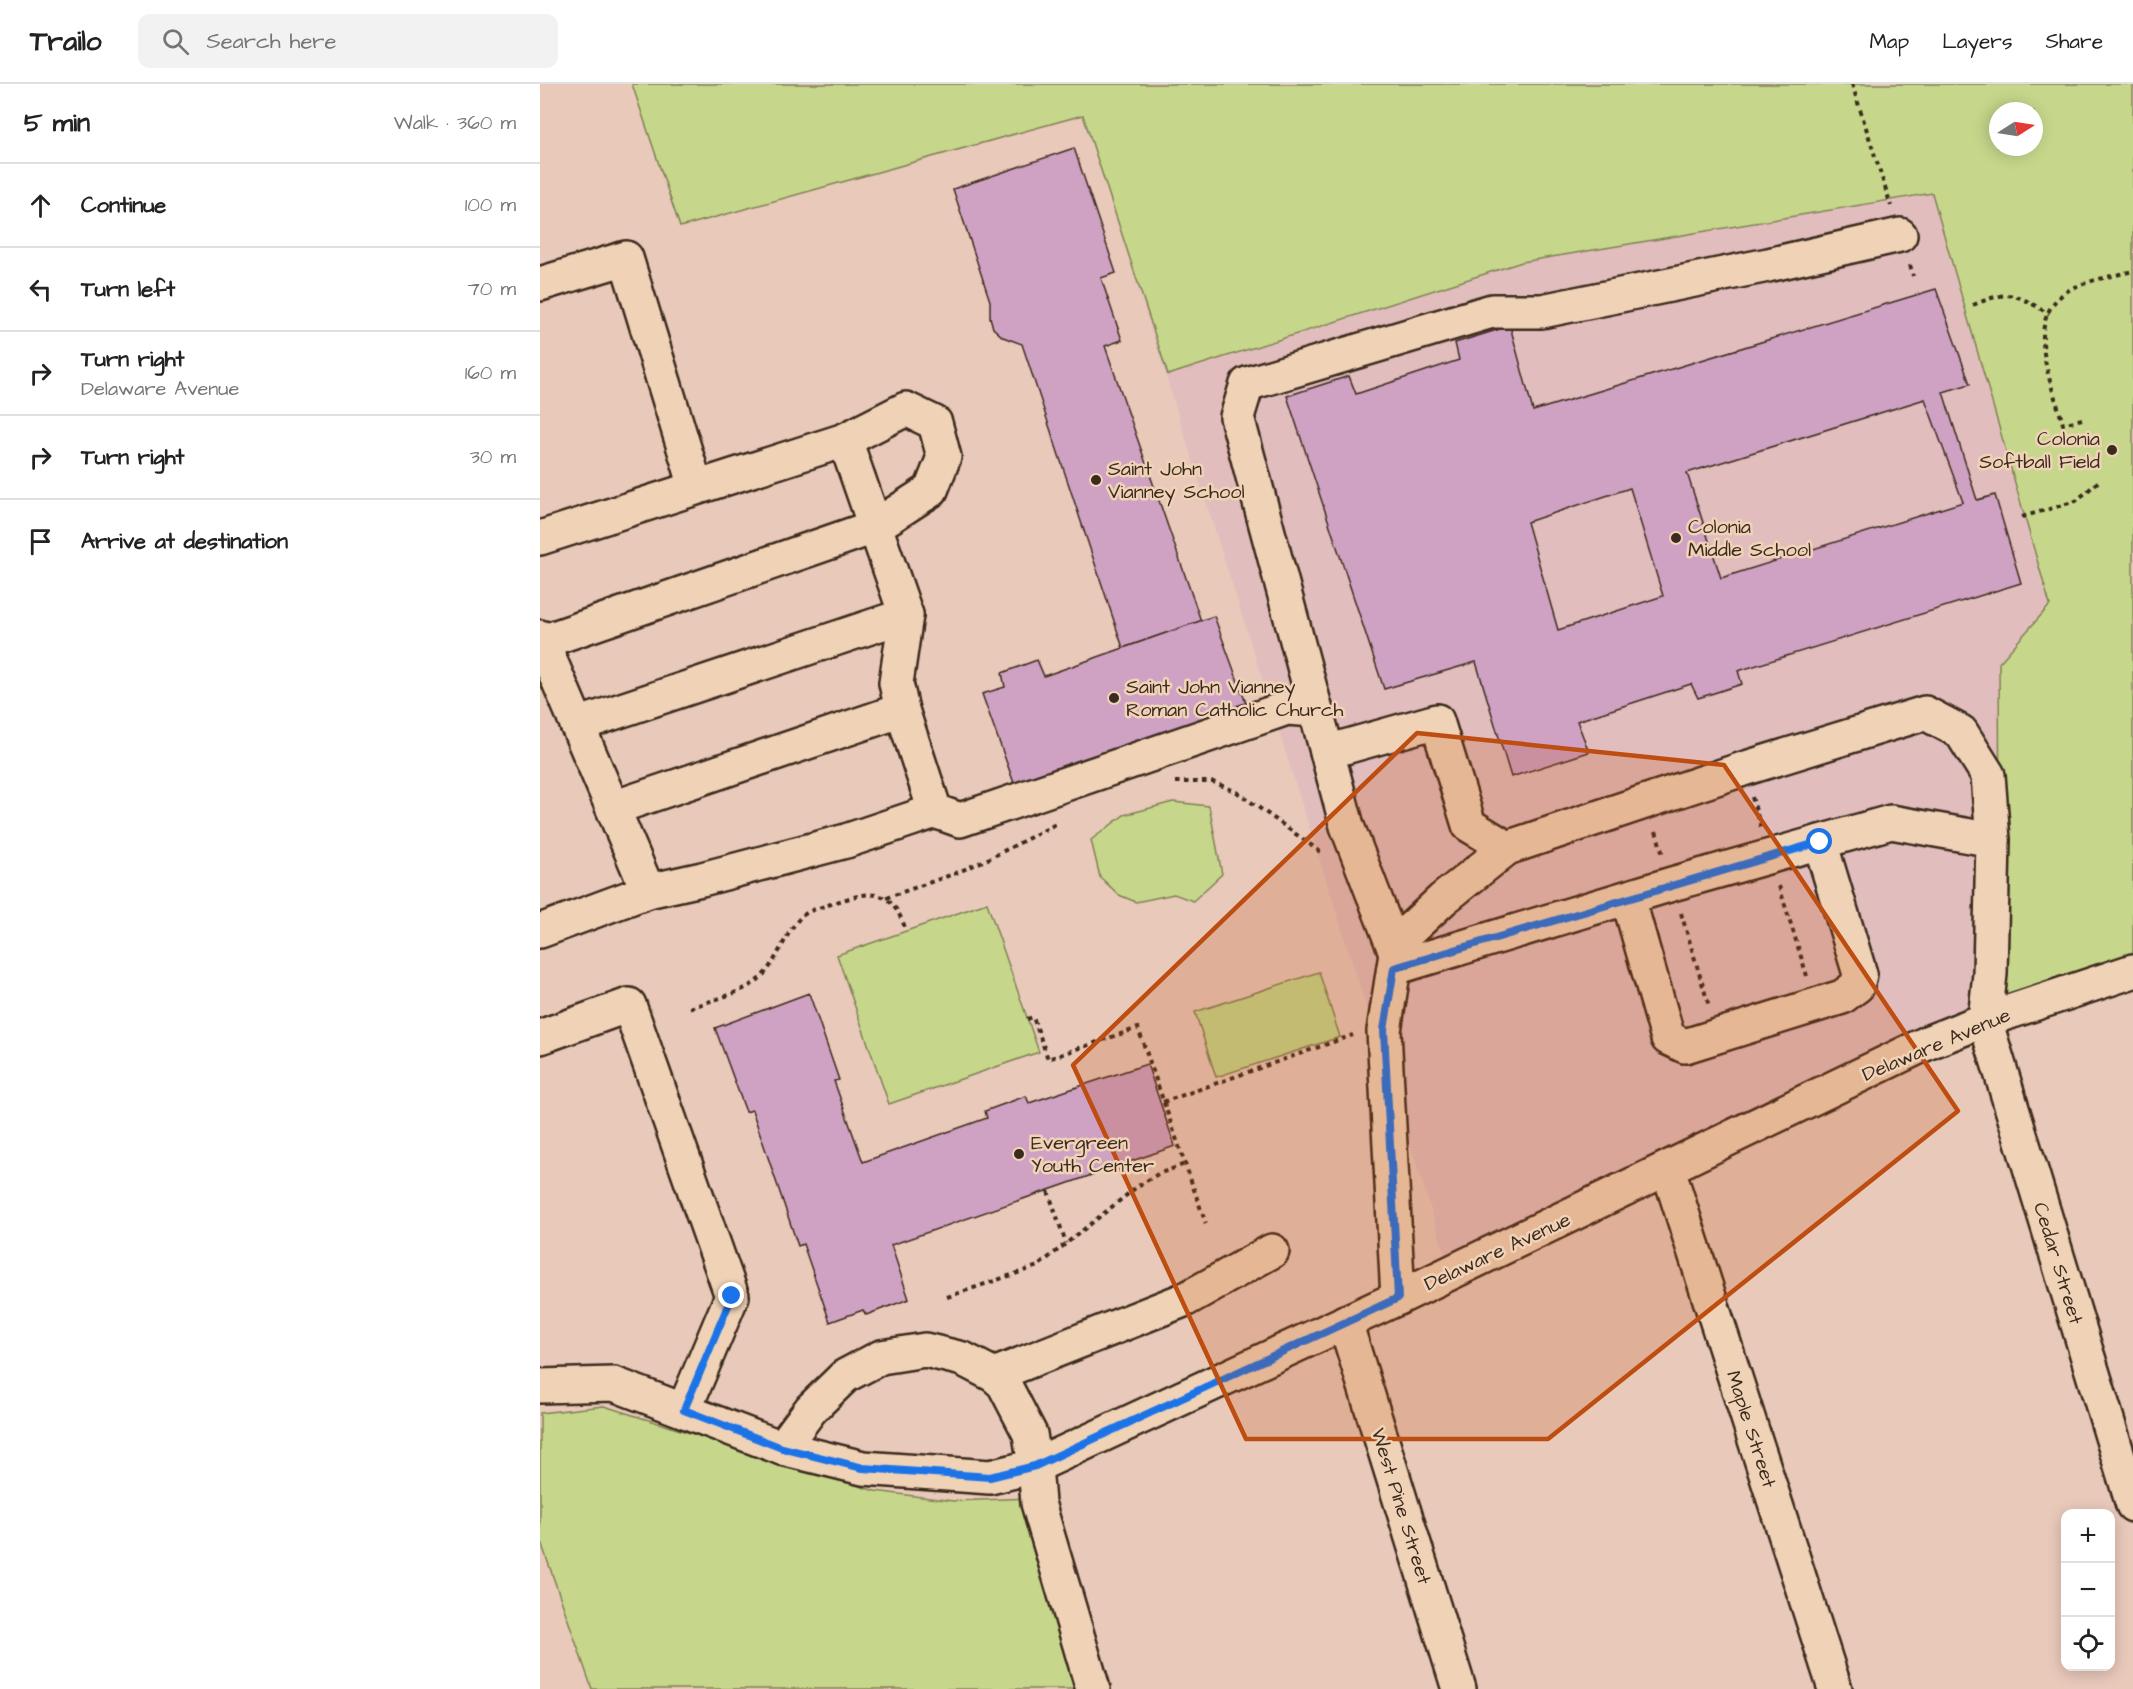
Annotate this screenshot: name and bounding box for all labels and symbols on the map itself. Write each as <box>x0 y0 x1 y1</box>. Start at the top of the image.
north arrow <box>1989 102 2043 156</box>
place label: Colonia Softball Field <box>1979 425 2100 476</box>
marker: Colonia Softball Field <box>2105 443 2119 457</box>
place label: Saint John Vianney School <box>1108 455 1245 507</box>
marker: Saint John Vianney School <box>1089 473 1103 487</box>
place label: Colonia Middle School <box>1688 513 1811 564</box>
marker: Colonia Middle School <box>1669 531 1683 545</box>
place label: Saint John Vianney Roman Catholic Church <box>1126 673 1344 724</box>
marker: Saint John Vianney Roman Catholic Church <box>1107 691 1121 705</box>
route start <box>1806 828 1832 854</box>
street label: Delaware Avenue <box>1858 1001 2015 1089</box>
place label: Evergreen Youth Center <box>1031 1129 1154 1180</box>
marker: Evergreen Youth Center <box>1012 1147 1026 1161</box>
street label: Cedar Street <box>2026 1199 2090 1328</box>
street label: Delaware Avenue <box>1420 1206 1575 1298</box>
route end <box>718 1282 744 1308</box>
street label: Maple Street <box>1719 1367 1783 1491</box>
street label: West Pine Street <box>1364 1425 1438 1588</box>

